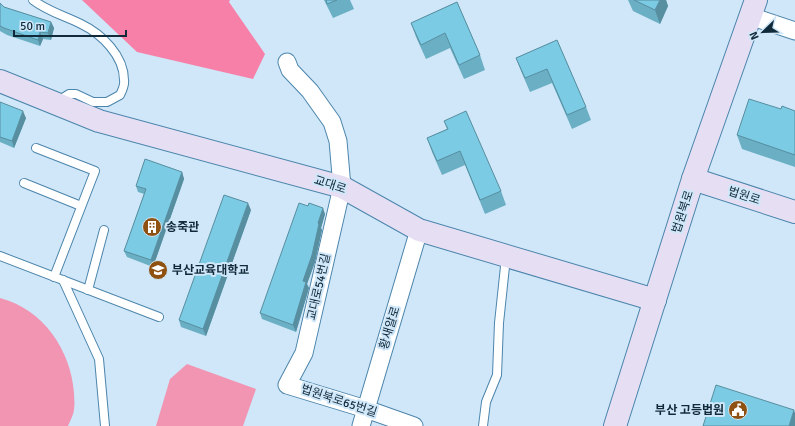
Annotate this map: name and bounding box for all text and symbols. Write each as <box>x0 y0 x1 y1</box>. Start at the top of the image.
scale bar <box>14 12 126 38</box>
north arrow <box>743 12 783 52</box>
text: 50 m <box>20 19 45 34</box>
text: N <box>747 30 762 42</box>
street label: 교대로 <box>312 173 348 197</box>
street label: 법원로 <box>726 184 762 208</box>
street label: 법원북로 <box>669 189 697 235</box>
building icon: 송죽관 <box>141 216 163 238</box>
place label: 송죽관 <box>166 220 199 235</box>
street label: 교대로54번길 <box>304 252 334 322</box>
school or university icon: 부산교육대학교 <box>147 259 169 281</box>
place label: 부산교육대학교 <box>172 263 249 278</box>
street label: 황새알로 <box>376 305 404 351</box>
street label: 법원북로65번길 <box>299 382 379 420</box>
public building icon: 부산 고등법원 <box>727 399 749 421</box>
place label: 부산 고등법원 <box>655 403 724 418</box>

